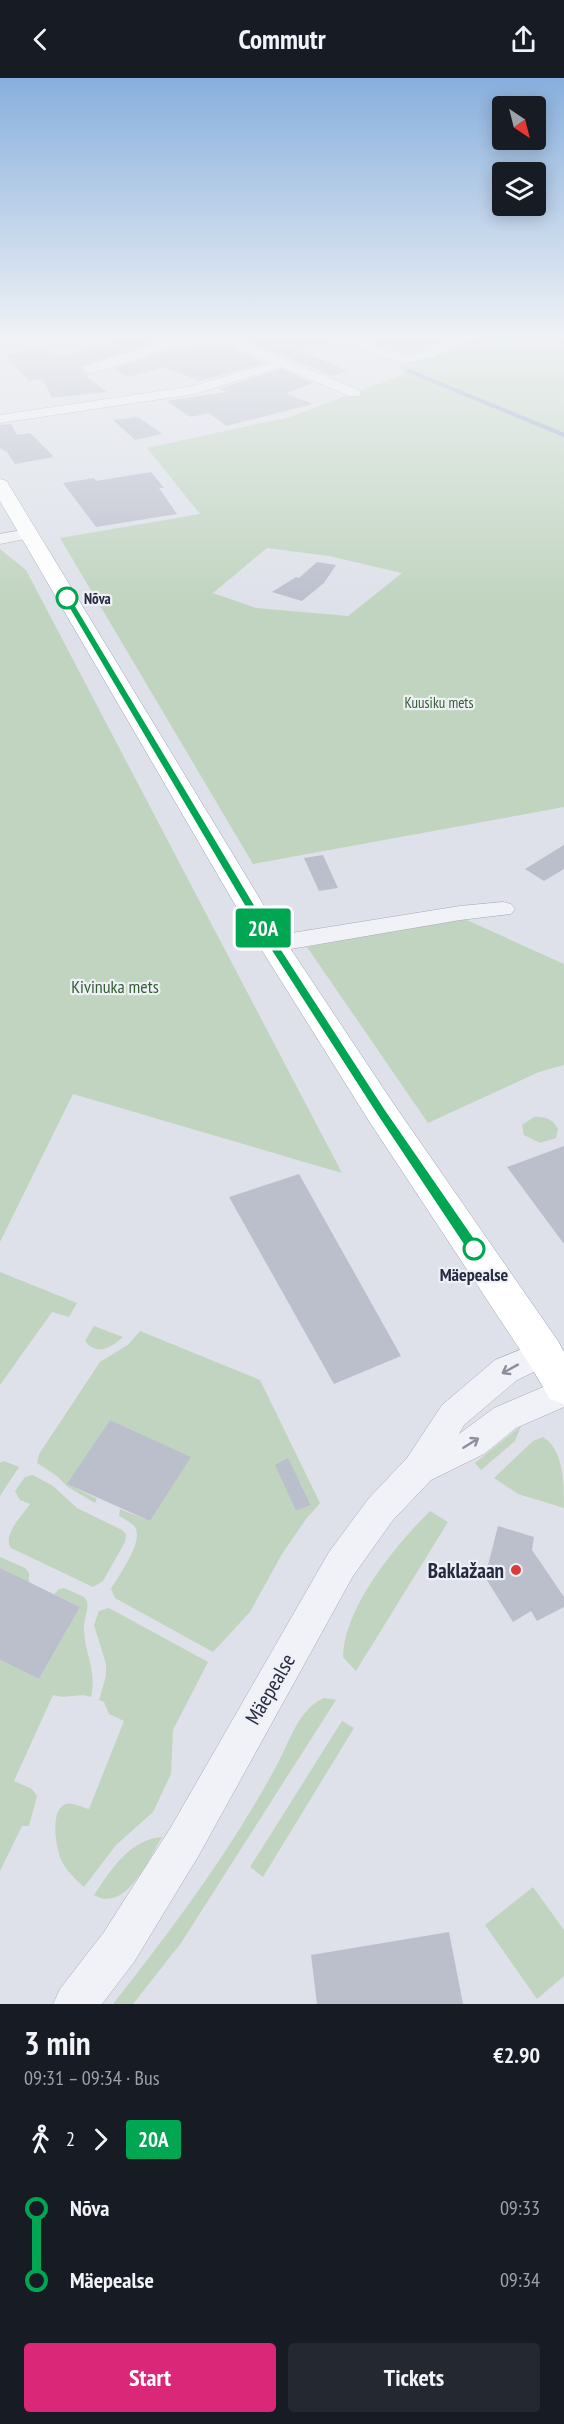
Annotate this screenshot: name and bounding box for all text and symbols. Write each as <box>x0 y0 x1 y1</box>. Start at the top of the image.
text: Commutr <box>238 22 326 56</box>
icon: back <box>24 23 57 56</box>
icon: share <box>507 23 540 56</box>
north arrow <box>492 96 546 150</box>
map controls <box>492 96 546 216</box>
button: layers <box>492 162 546 216</box>
marker: Nõva <box>56 587 78 609</box>
place label: Nõva <box>84 589 111 608</box>
park label: Kuusiku mets <box>404 693 474 712</box>
line badge: 20A <box>228 908 298 948</box>
text: 20A <box>248 915 278 942</box>
park label: Kivinuka mets <box>71 975 159 998</box>
marker: Mäepealse <box>463 1238 485 1260</box>
place label: Mäepealse <box>440 1263 509 1286</box>
one-way arrow <box>502 1363 519 1375</box>
one-way arrow <box>462 1436 479 1448</box>
place label: Baklažaan <box>428 1557 504 1584</box>
marker: Baklažaan <box>509 1563 523 1577</box>
street label: Mäepealse <box>239 1649 301 1729</box>
text: 3 min <box>24 2021 91 2064</box>
text: €2.90 <box>493 2041 540 2069</box>
text: 09:31 – 09:34 · Bus <box>24 2065 159 2091</box>
icon: walk <box>24 2123 57 2156</box>
icon: forward <box>84 2123 117 2156</box>
text: 2 <box>66 2126 75 2152</box>
text: 20A <box>138 2126 169 2153</box>
text: Nõva <box>70 2194 109 2222</box>
text: 09:33 <box>500 2195 540 2221</box>
text: Mäepealse <box>70 2266 154 2294</box>
text: 09:34 <box>500 2267 540 2293</box>
button: Start <box>24 2343 276 2412</box>
button: Tickets <box>288 2343 540 2412</box>

